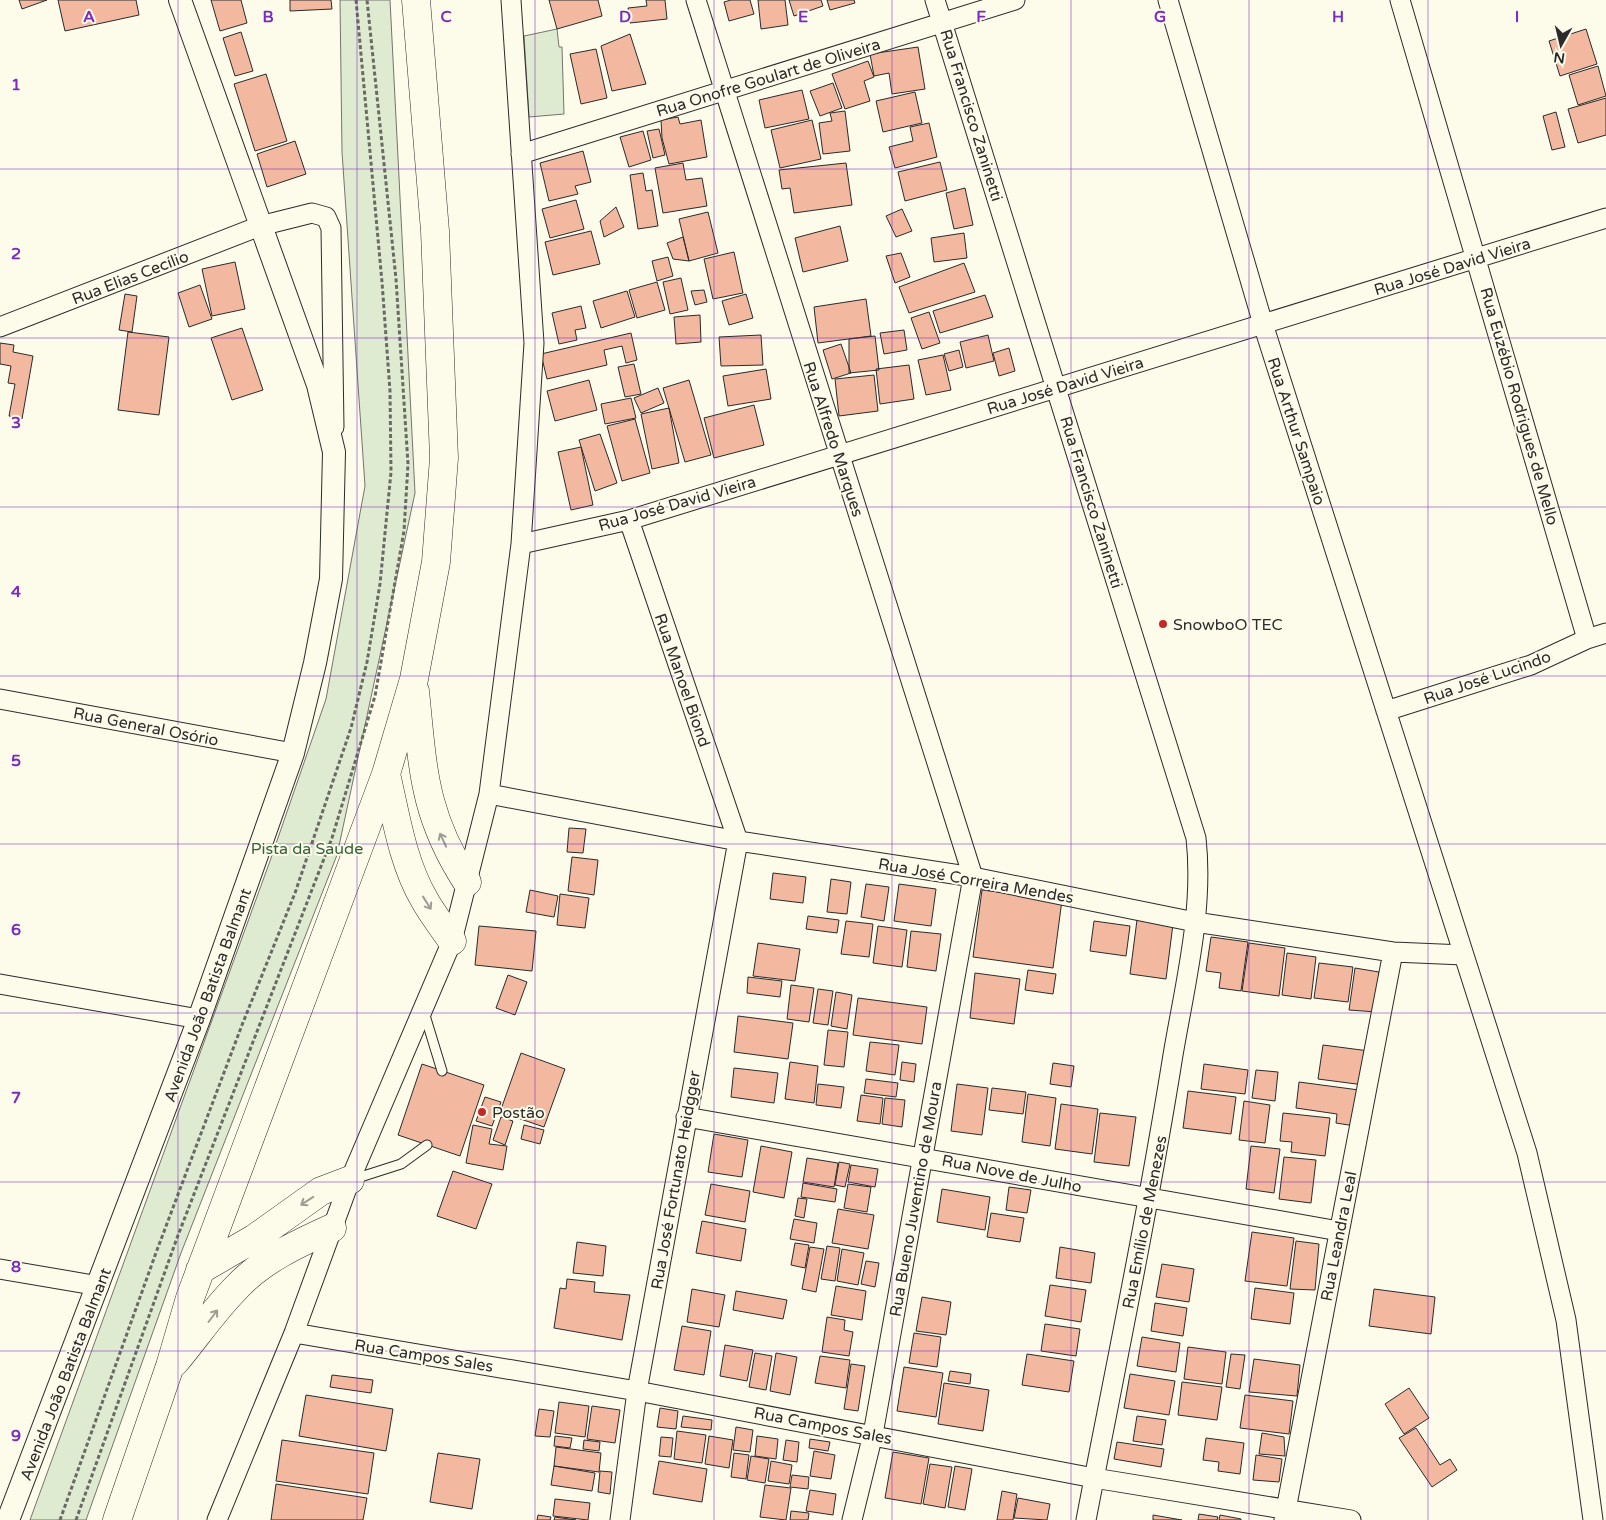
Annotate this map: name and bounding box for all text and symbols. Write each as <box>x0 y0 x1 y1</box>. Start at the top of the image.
text: A <box>83 7 95 27</box>
text: B <box>262 7 274 27</box>
text: C <box>440 7 452 27</box>
text: D <box>619 7 631 27</box>
text: E <box>798 7 808 27</box>
text: F <box>976 7 986 27</box>
text: G <box>1154 7 1166 27</box>
text: H <box>1332 7 1344 27</box>
text: I <box>1515 7 1519 27</box>
north arrow <box>1536 20 1586 70</box>
street label: Rua Francisco Zaninetti <box>935 27 1007 204</box>
street label: Rua Onofre Goulart de Oliveira <box>654 34 883 122</box>
text: N <box>1553 48 1566 67</box>
text: 1 <box>11 75 21 95</box>
street label: Rua José David Vieira <box>1371 234 1533 300</box>
text: 2 <box>11 244 21 264</box>
street label: Rua Elias Cecílio <box>69 246 192 309</box>
street label: Rua Euzébio Rodrigues de Mello <box>1475 285 1563 527</box>
street label: Rua José David Vieira <box>984 353 1146 419</box>
street label: Rua Arthur Sampaio <box>1263 355 1329 508</box>
street label: Rua Alfredo Marques <box>798 359 868 519</box>
text: 3 <box>11 413 21 433</box>
street label: Rua Francisco Zaninetti <box>1055 414 1127 591</box>
street label: Rua José David Vieira <box>596 472 758 536</box>
text: 4 <box>11 582 21 602</box>
street label: Rua Manoel Biond <box>650 611 714 750</box>
place label: SnowboO TEC <box>1173 615 1283 635</box>
marker: SnowboO TEC <box>1157 618 1169 630</box>
street label: Rua José Lucindo <box>1421 647 1554 709</box>
street label: Rua General Osório <box>71 703 220 751</box>
text: 5 <box>11 751 21 771</box>
one-way arrow <box>437 833 447 848</box>
park label: Pista da Saude <box>251 839 363 859</box>
street label: Rua José Correira Mendes <box>877 854 1075 908</box>
street label: Avenida João Batista Balmant <box>160 886 256 1105</box>
one-way arrow <box>422 896 432 910</box>
text: 6 <box>11 920 21 940</box>
street label: Rua José Fortunato Heidgger <box>647 1068 705 1291</box>
street label: Rua Bueno Juventino de Moura <box>885 1080 947 1318</box>
text: 7 <box>11 1088 21 1108</box>
place label: Postão <box>492 1103 545 1123</box>
marker: Postão <box>476 1106 488 1118</box>
street label: Rua Emílio de Menezes <box>1118 1134 1172 1310</box>
street label: Rua Nove de Julho <box>940 1151 1083 1197</box>
street label: Rua Leandra Leal <box>1317 1170 1361 1303</box>
one-way arrow <box>300 1196 314 1206</box>
text: 8 <box>11 1257 21 1277</box>
street label: Avenida João Batista Balmant <box>16 1265 116 1483</box>
one-way arrow <box>208 1309 218 1323</box>
street label: Rua Campos Sales <box>353 1335 495 1377</box>
street label: Rua Campos Sales <box>752 1403 894 1449</box>
text: 9 <box>11 1426 21 1446</box>

